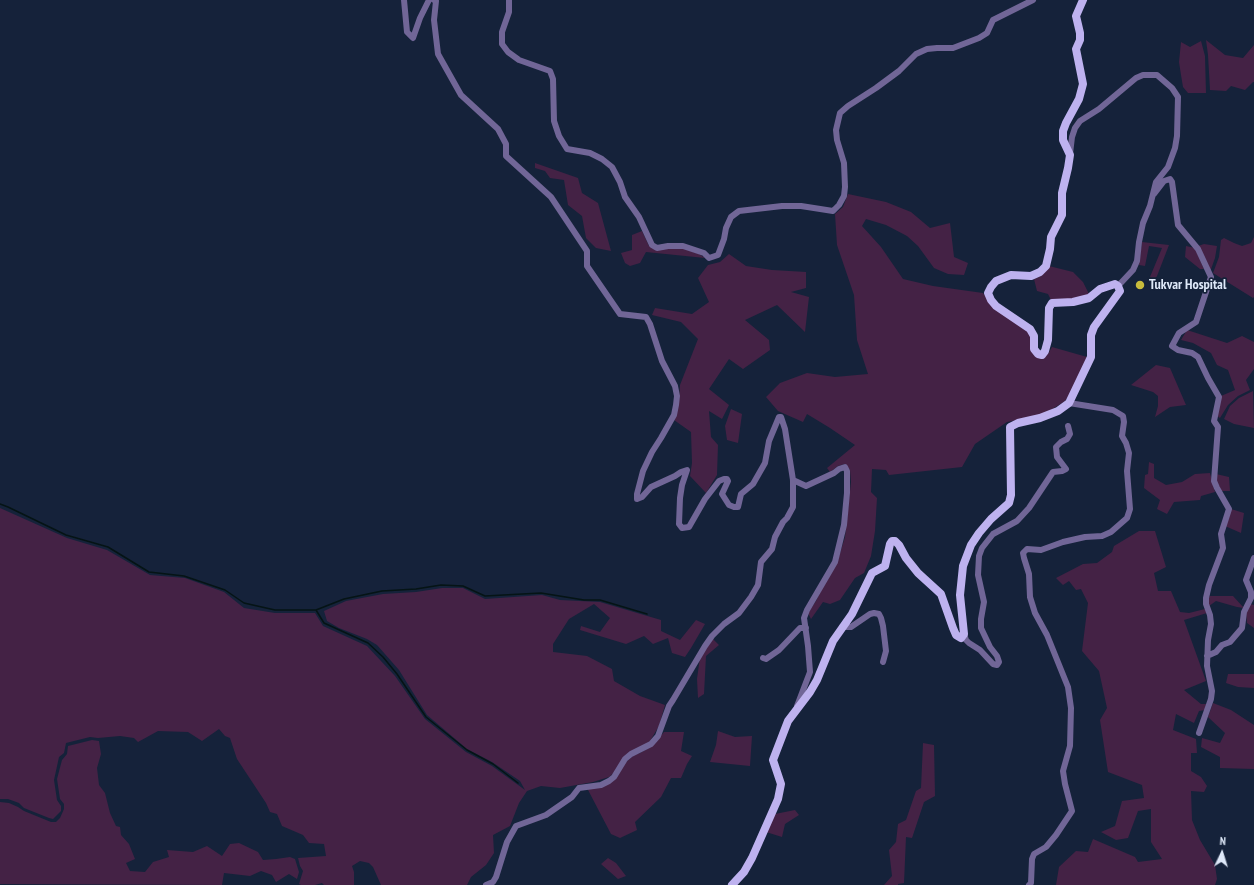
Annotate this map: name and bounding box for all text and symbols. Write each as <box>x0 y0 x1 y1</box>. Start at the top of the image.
place label: Tukvar Hospital <box>1149 277 1226 293</box>
marker: Tukvar Hospital <box>1134 279 1146 291</box>
north arrow <box>1202 833 1242 873</box>
text: N <box>1219 834 1226 848</box>

